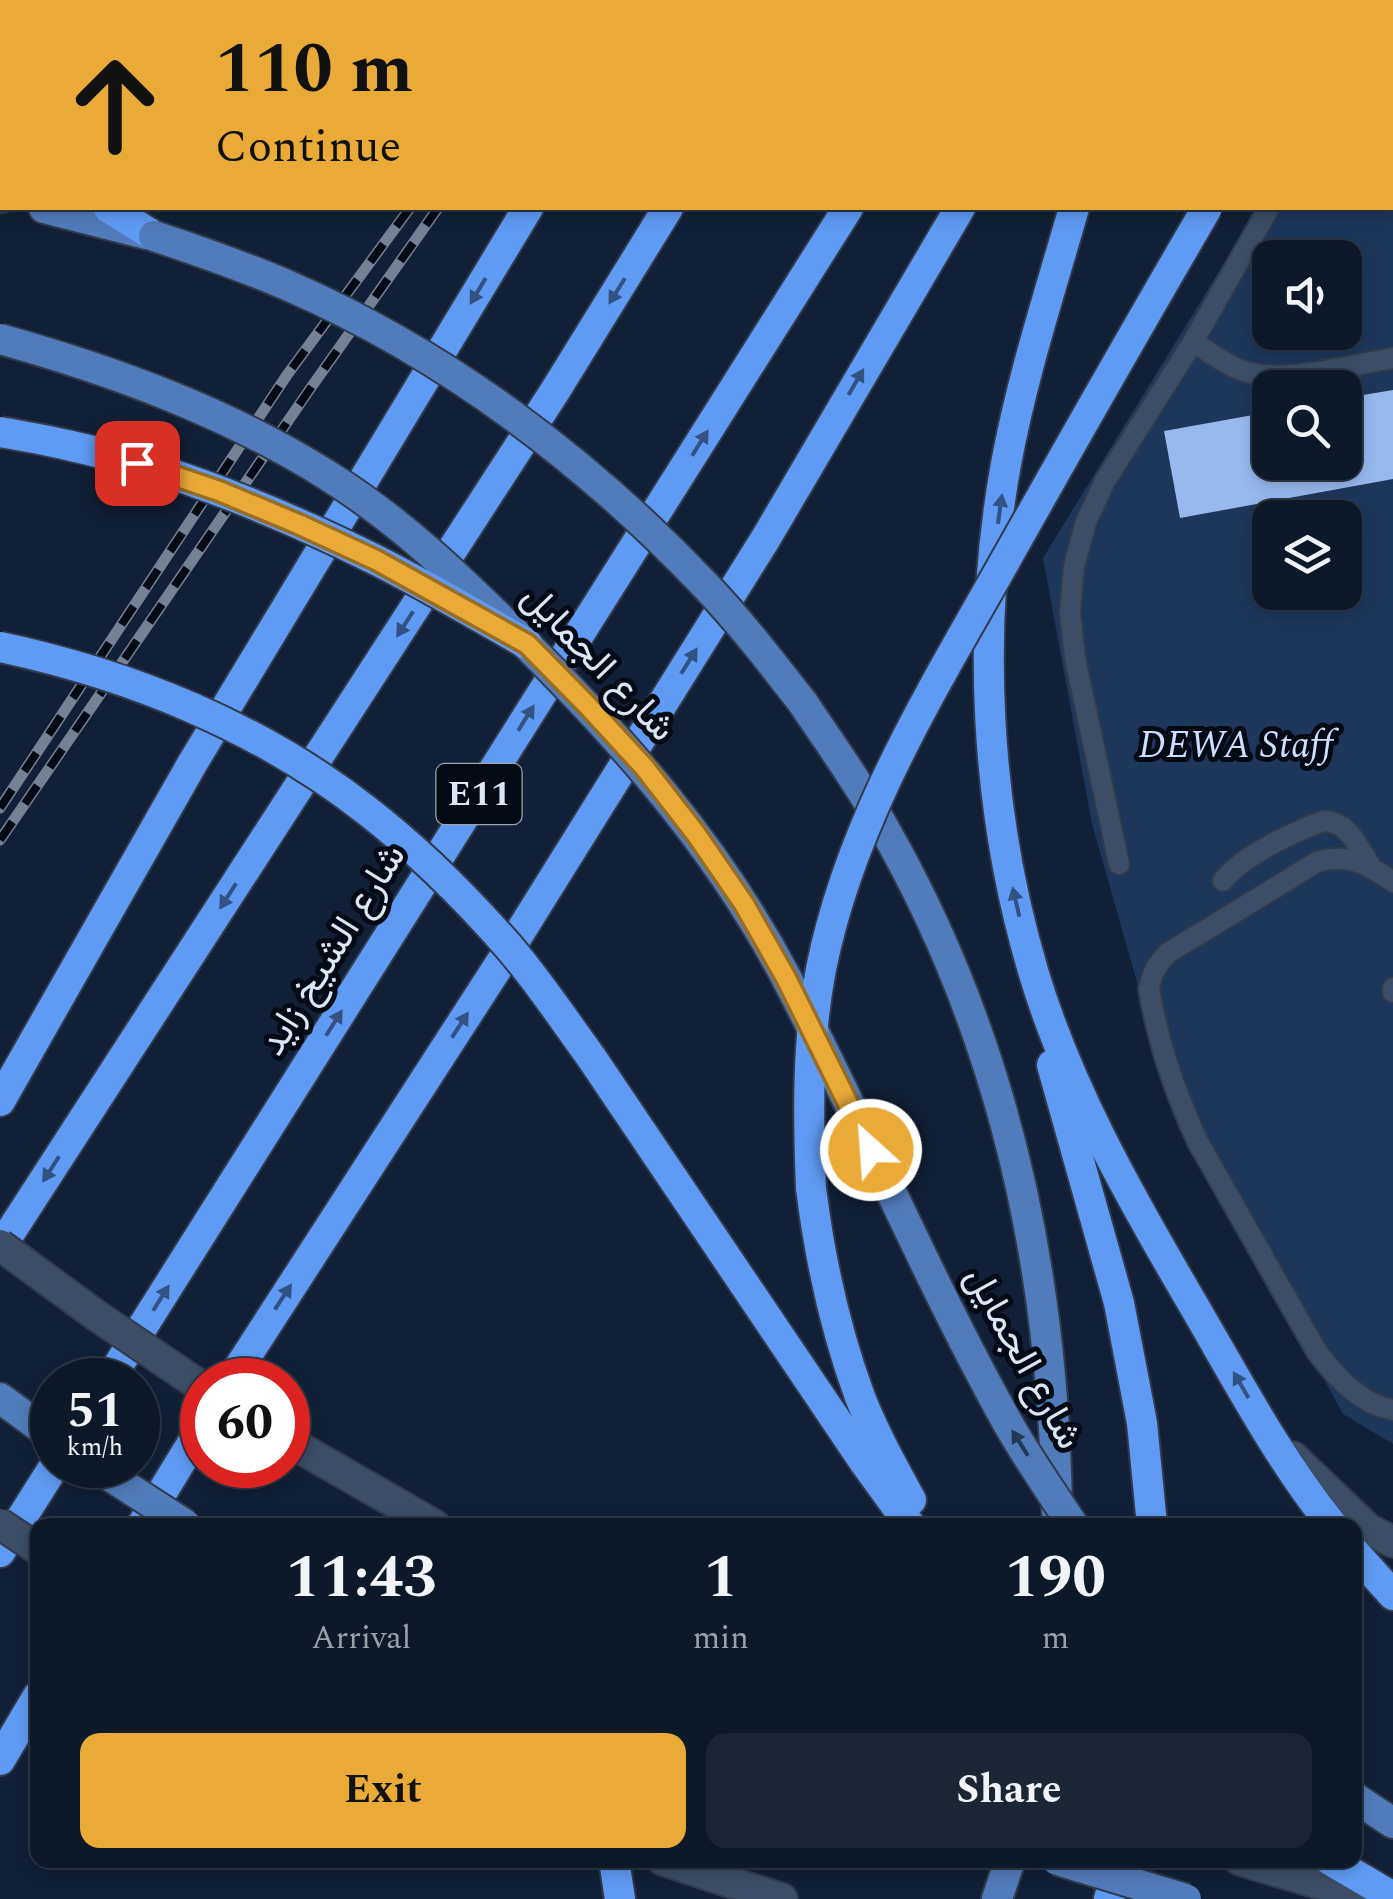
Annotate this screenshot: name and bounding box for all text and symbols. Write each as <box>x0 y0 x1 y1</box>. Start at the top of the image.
text: 110 m <box>215 17 413 123</box>
icon: ahead <box>50 40 180 170</box>
text: Continue <box>215 113 401 182</box>
map controls <box>1252 240 1362 610</box>
button: sound <box>1252 240 1362 350</box>
one-way arrow <box>470 277 487 305</box>
one-way arrow <box>608 277 627 304</box>
one-way arrow <box>847 368 864 396</box>
button: search <box>1252 370 1362 480</box>
pin <box>95 421 180 506</box>
one-way arrow <box>690 430 709 457</box>
icon: arrive <box>110 436 165 491</box>
one-way arrow <box>993 493 1009 525</box>
button: layers <box>1252 500 1362 610</box>
street label: شارع الجمايل <box>507 570 689 756</box>
one-way arrow <box>396 610 414 637</box>
one-way arrow <box>680 647 697 675</box>
one-way arrow <box>517 704 535 732</box>
park label: DEWA Staff <box>1138 717 1340 775</box>
road number: E11 <box>436 764 522 824</box>
street label: شارع الشيخ زايد <box>245 833 421 1067</box>
one-way arrow <box>219 883 237 910</box>
one-way arrow <box>1008 886 1023 917</box>
one-way arrow <box>325 1009 343 1036</box>
one-way arrow <box>450 1011 469 1039</box>
position arrow <box>819 1098 923 1202</box>
one-way arrow <box>43 1155 61 1183</box>
street label: شارع الجمايل <box>949 1256 1097 1460</box>
one-way arrow <box>151 1284 170 1311</box>
one-way arrow <box>273 1284 291 1311</box>
speed limit sign: 60 <box>180 1358 310 1488</box>
one-way arrow <box>1232 1371 1250 1399</box>
text: 51 <box>67 1373 123 1449</box>
text: km/h <box>67 1429 123 1467</box>
one-way arrow <box>1012 1429 1030 1457</box>
text: 11:43 <box>286 1532 437 1624</box>
text: 1 <box>704 1532 738 1624</box>
text: 190 <box>1005 1532 1106 1624</box>
text: Arrival <box>312 1614 411 1663</box>
text: min <box>693 1614 749 1663</box>
text: m <box>1042 1614 1069 1663</box>
button: Exit <box>80 1733 686 1848</box>
button: Share <box>706 1733 1312 1848</box>

